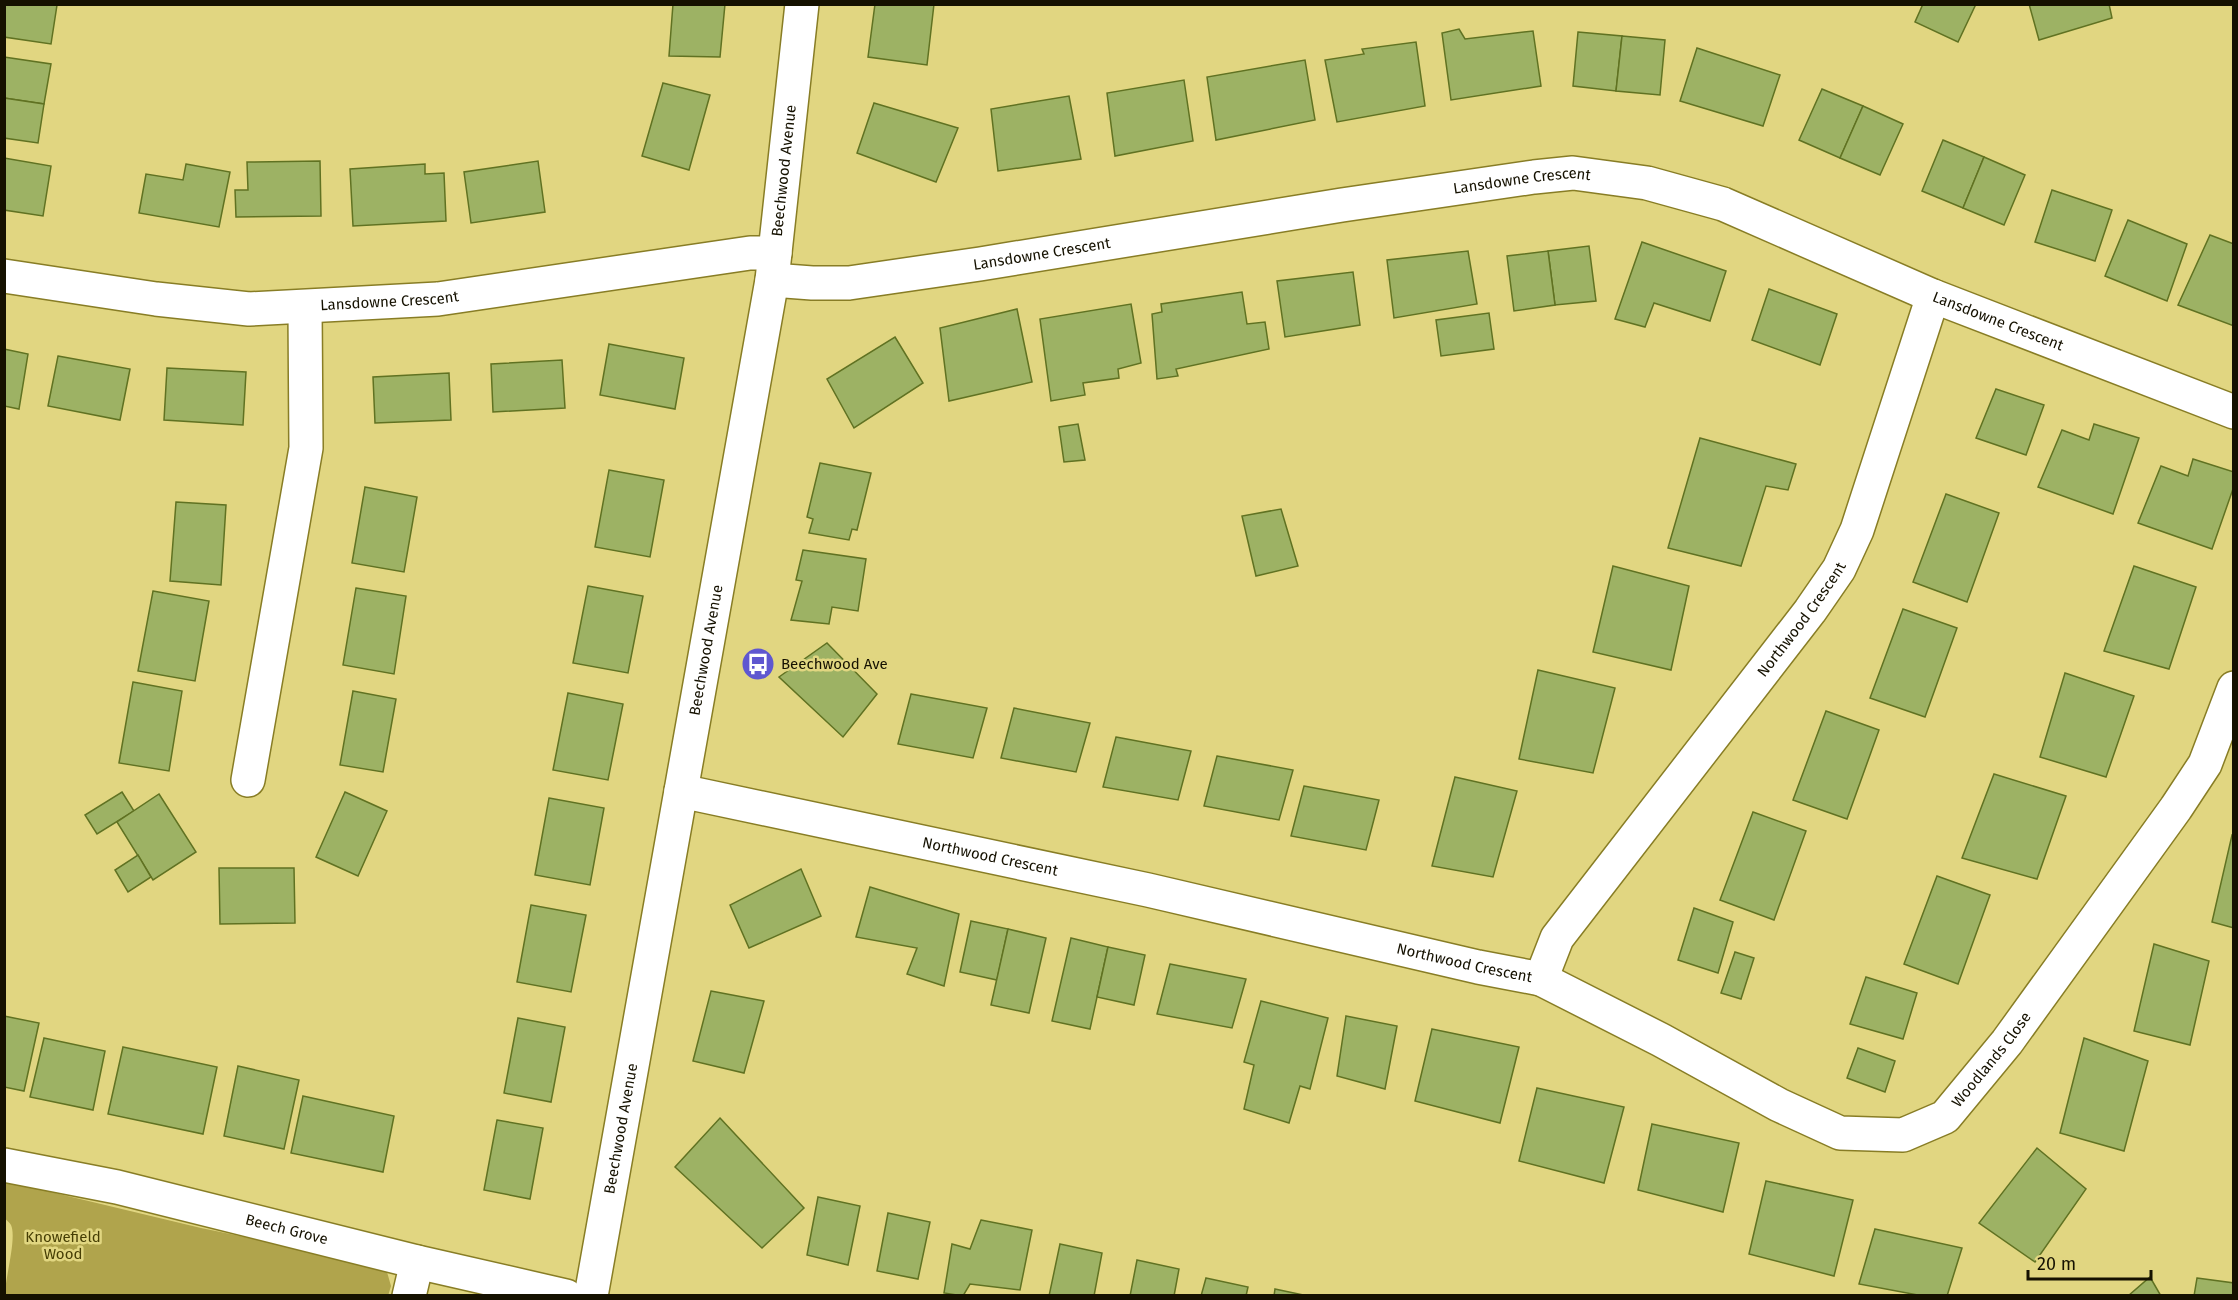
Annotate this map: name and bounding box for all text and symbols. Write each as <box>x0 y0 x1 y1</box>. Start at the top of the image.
street label: Beechwood Avenue <box>768 104 800 238</box>
street label: Lansdowne Crescent <box>1452 164 1593 198</box>
street label: Lansdowne Crescent <box>972 234 1112 274</box>
street label: Lansdowne Crescent <box>320 287 461 314</box>
street label: Lansdowne Crescent <box>1930 288 2067 355</box>
street label: Northwood Crescent <box>1753 559 1850 681</box>
street label: Beechwood Avenue <box>686 583 727 717</box>
bus stop icon: Beechwood Ave <box>740 646 776 682</box>
place label: Beechwood Ave <box>781 655 888 673</box>
street label: Northwood Crescent <box>921 833 1060 880</box>
street label: Northwood Crescent <box>1395 939 1534 986</box>
street label: Woodlands Close <box>1948 1009 2035 1111</box>
street label: Beechwood Avenue <box>600 1062 641 1195</box>
street label: Beech Grove <box>243 1210 330 1248</box>
park label: Knowefield Wood <box>25 1228 101 1263</box>
scale bar <box>2028 1243 2151 1281</box>
text: 20 m <box>2037 1253 2076 1275</box>

